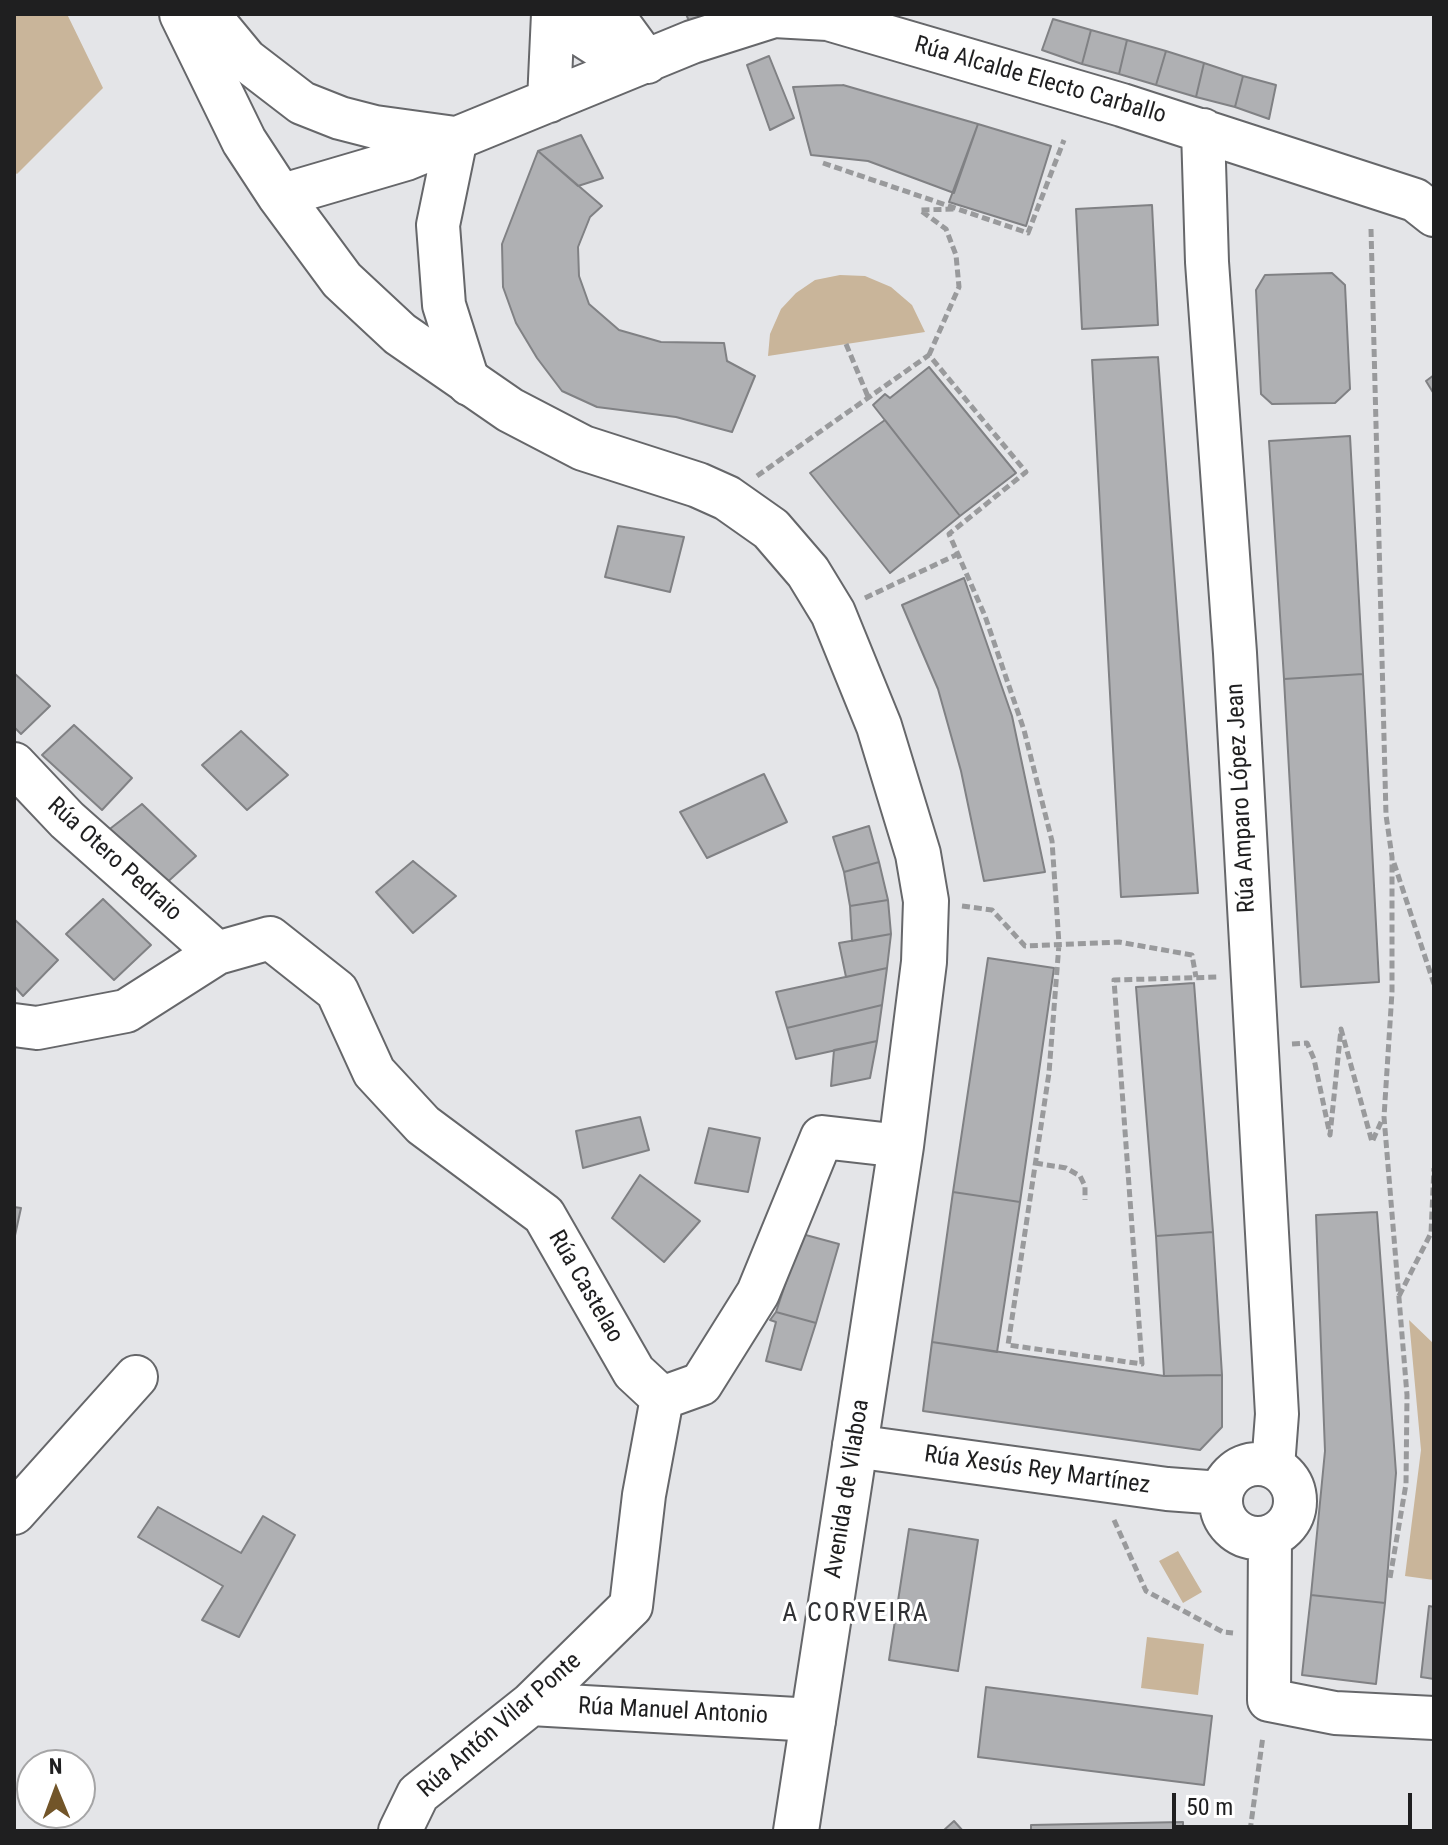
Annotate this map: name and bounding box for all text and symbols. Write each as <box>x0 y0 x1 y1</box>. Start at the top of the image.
street label: Rúa Alcalde Electo Carballo <box>911 31 1169 131</box>
street label: Rúa Amparo López Jean <box>1222 683 1262 913</box>
street label: Rúa Otero Pedraio <box>41 792 187 928</box>
street label: Rúa Castelao <box>541 1226 629 1348</box>
street label: Avenida de Vilaboa <box>820 1398 876 1580</box>
street label: Rúa Xesús Rey Martínez <box>922 1441 1152 1501</box>
district label: A CORVEIRA <box>782 1598 930 1630</box>
street label: Rúa Antón Vilar Ponte <box>413 1647 587 1805</box>
street label: Rúa Manuel Antonio <box>577 1693 769 1731</box>
north arrow <box>16 1749 96 1829</box>
text: N <box>49 1754 63 1779</box>
scale bar <box>1176 1777 1416 1827</box>
text: 50 m <box>1186 1793 1233 1821</box>

